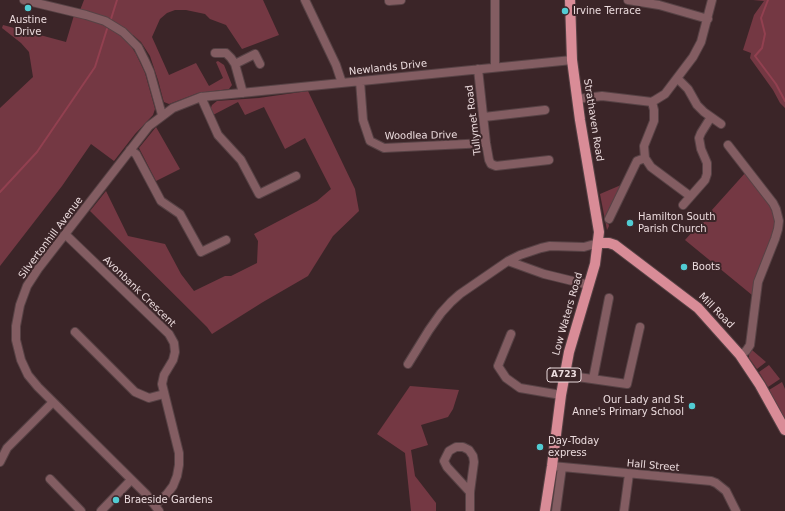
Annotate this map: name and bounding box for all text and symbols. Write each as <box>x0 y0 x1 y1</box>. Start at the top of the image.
marker: Austine Drive <box>23 3 33 13</box>
place label: Irvine Terrace <box>573 5 641 17</box>
marker: Irvine Terrace <box>560 6 570 16</box>
place label: Austine Drive <box>9 14 47 38</box>
street label: Newlands Drive <box>348 58 428 78</box>
street label: Strathaven Road <box>581 78 605 162</box>
street label: Tullymet Road <box>464 84 484 156</box>
street label: Woodlea Drive <box>385 129 457 143</box>
street label: Silvertonhill Avenue <box>16 195 86 281</box>
place label: Hamilton South Parish Church <box>638 211 716 234</box>
marker: Hamilton South Parish Church <box>625 218 635 228</box>
street label: Avonbank Crescent <box>100 254 178 330</box>
place label: Boots <box>692 261 720 273</box>
marker: Boots <box>679 262 689 272</box>
street label: Low Waters Road <box>550 271 586 357</box>
street label: Mill Road <box>696 291 736 331</box>
road number: A723 <box>547 368 581 382</box>
place label: Our Lady and St Anne's Primary School <box>572 394 684 418</box>
marker: Our Lady and St Anne's Primary School <box>687 401 697 411</box>
place label: Day-Today express <box>548 435 599 458</box>
marker: Day-Today express <box>535 442 545 452</box>
street label: Hall Street <box>626 458 680 474</box>
place label: Braeside Gardens <box>124 494 213 506</box>
marker: Braeside Gardens <box>111 495 121 505</box>

